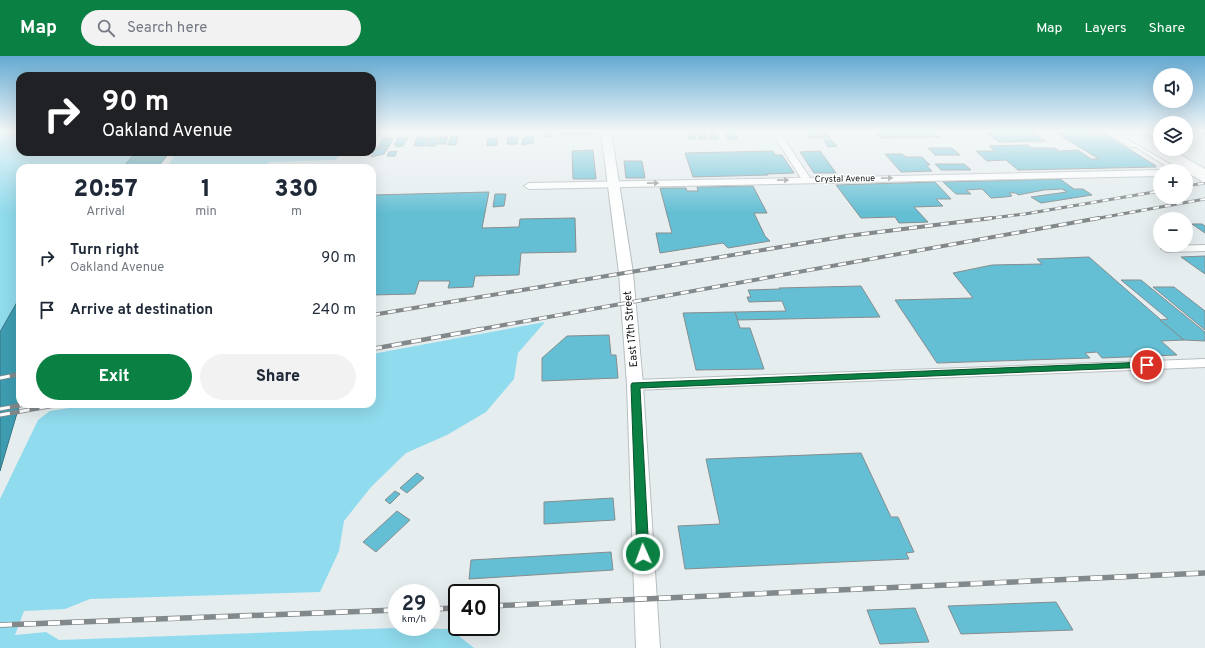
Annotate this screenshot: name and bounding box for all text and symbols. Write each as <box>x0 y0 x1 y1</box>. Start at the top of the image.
search box <box>81 10 361 46</box>
text: Map <box>20 16 57 40</box>
icon: search <box>95 17 117 39</box>
text: Search here <box>127 19 207 38</box>
text: Map <box>1036 20 1062 37</box>
text: Layers <box>1084 20 1126 37</box>
text: Share <box>1148 20 1185 37</box>
map controls <box>1153 68 1193 252</box>
button: sound <box>1153 68 1193 108</box>
text: 90 m <box>102 85 169 121</box>
icon: right <box>36 88 88 140</box>
button: layers <box>1153 116 1193 156</box>
text: Oakland Avenue <box>102 120 232 143</box>
button: + <box>1153 164 1193 204</box>
street label: Crystal Avenue <box>815 173 875 185</box>
text: 20:57 <box>73 175 138 205</box>
text: 1 <box>201 175 211 205</box>
text: 330 <box>274 175 319 205</box>
one-way arrow <box>881 175 894 181</box>
one-way arrow <box>777 177 790 183</box>
one-way arrow <box>647 180 660 186</box>
text: Arrival <box>86 204 125 220</box>
text: min <box>195 204 217 220</box>
text: m <box>291 204 302 220</box>
button: − <box>1153 212 1193 252</box>
text: Turn right <box>70 241 139 260</box>
icon: right <box>36 247 58 269</box>
text: 90 m <box>321 249 356 268</box>
text: Oakland Avenue <box>70 260 164 276</box>
street label: East 17th Street <box>621 290 641 368</box>
icon: arrive <box>36 299 58 321</box>
text: Arrive at destination <box>70 301 213 320</box>
text: 240 m <box>312 301 356 320</box>
pin <box>1130 348 1164 382</box>
button: Exit <box>36 354 192 400</box>
button: Share <box>200 354 356 400</box>
icon: arrive <box>1136 354 1158 376</box>
position arrow <box>622 533 664 575</box>
speed limit sign: 40 <box>448 584 500 636</box>
text: 29 <box>402 592 426 618</box>
text: km/h <box>402 613 426 626</box>

